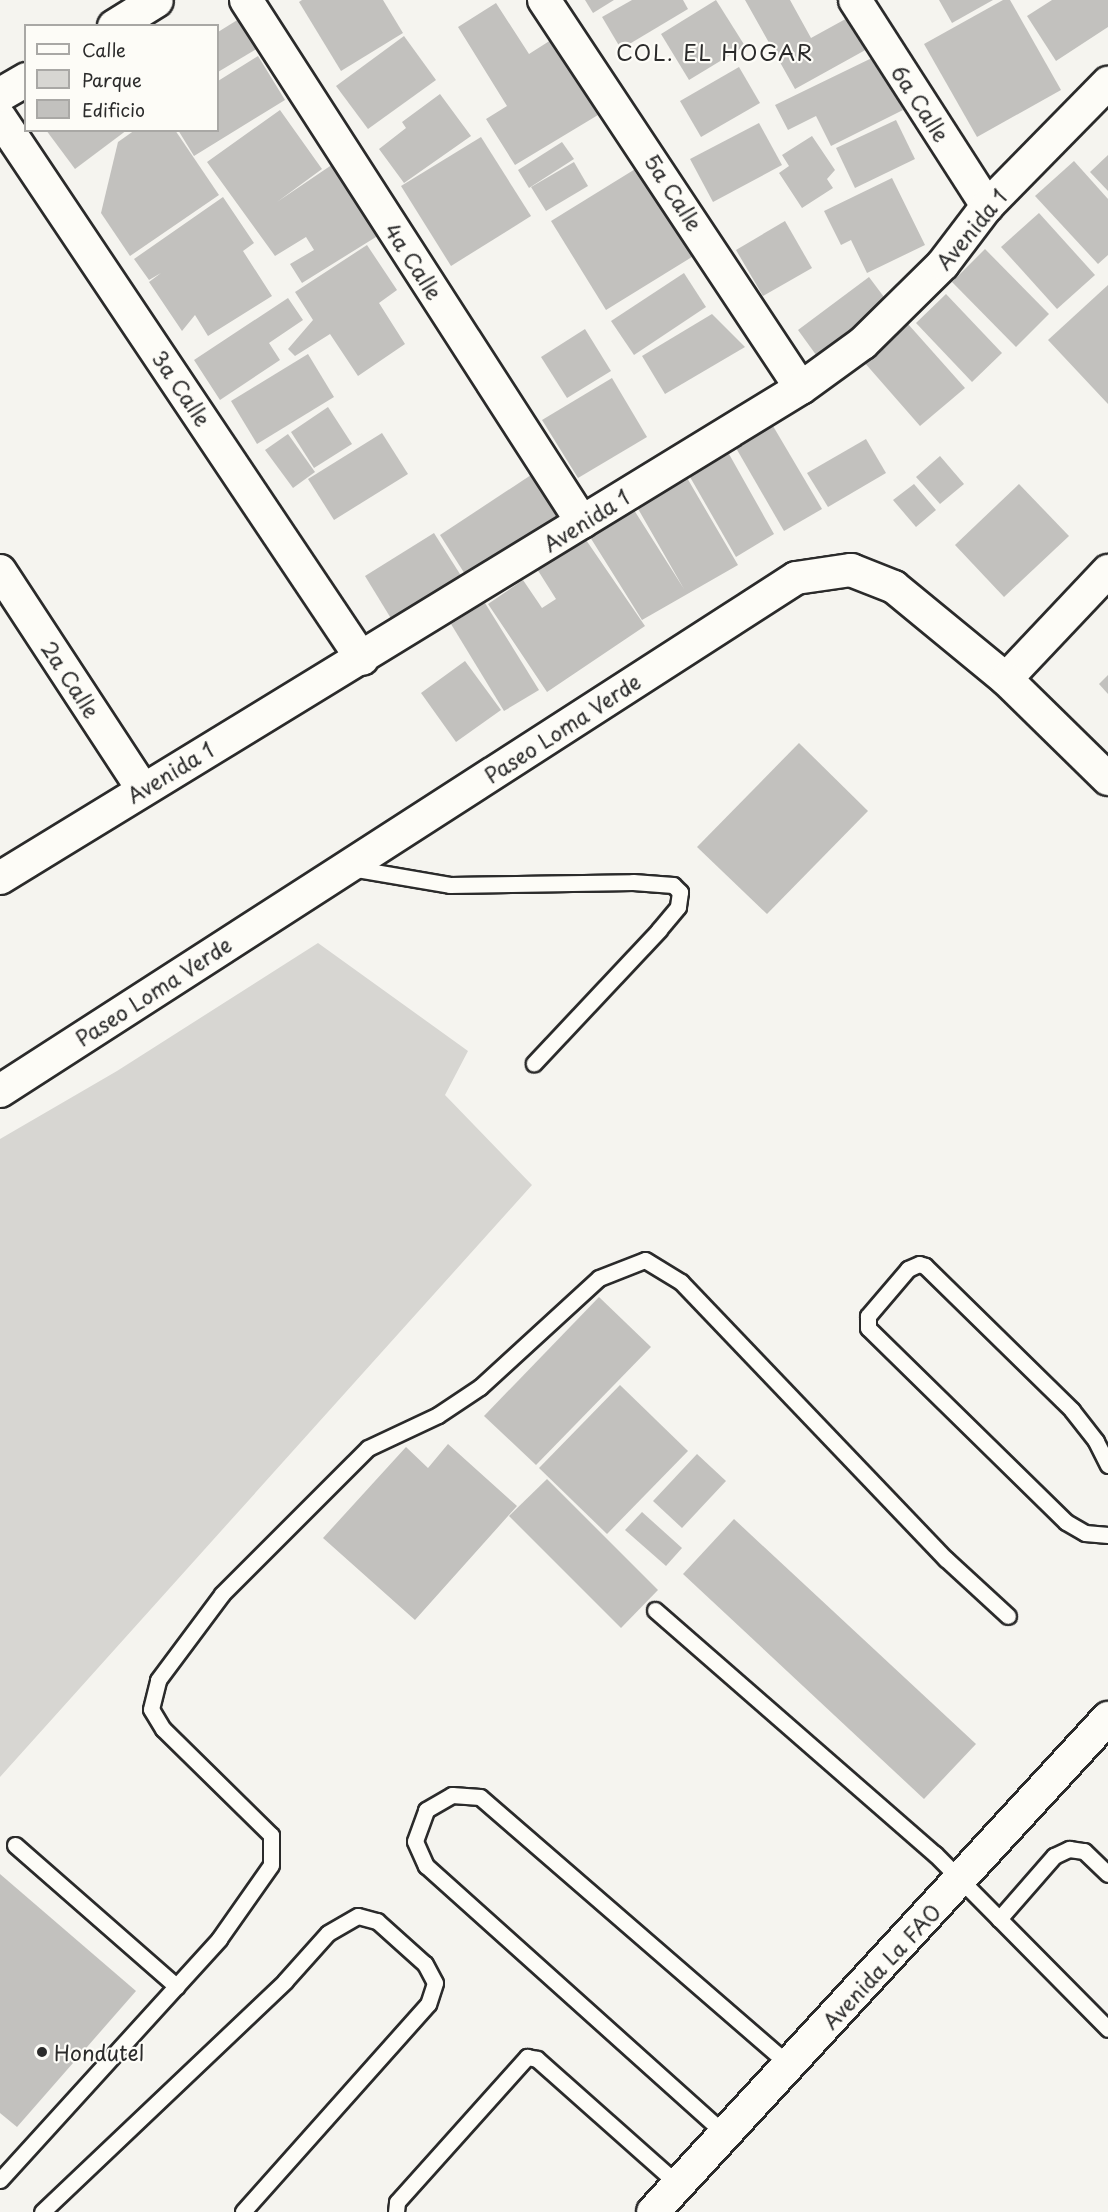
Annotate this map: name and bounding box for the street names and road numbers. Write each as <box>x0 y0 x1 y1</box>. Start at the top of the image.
street label: 6a Calle <box>887 60 955 146</box>
street label: 5a Calle <box>640 150 708 234</box>
street label: Avenida 1 <box>930 184 1012 274</box>
street label: 4a Calle <box>380 219 448 303</box>
street label: 3a Calle <box>148 346 216 430</box>
street label: Avenida 1 <box>538 484 634 556</box>
street label: 2a Calle <box>37 636 105 722</box>
street label: Paseo Loma Verde <box>479 668 645 788</box>
street label: Avenida 1 <box>122 736 218 808</box>
street label: Paseo Loma Verde <box>70 931 236 1051</box>
street label: Avenida La FAO <box>817 1898 945 2034</box>

